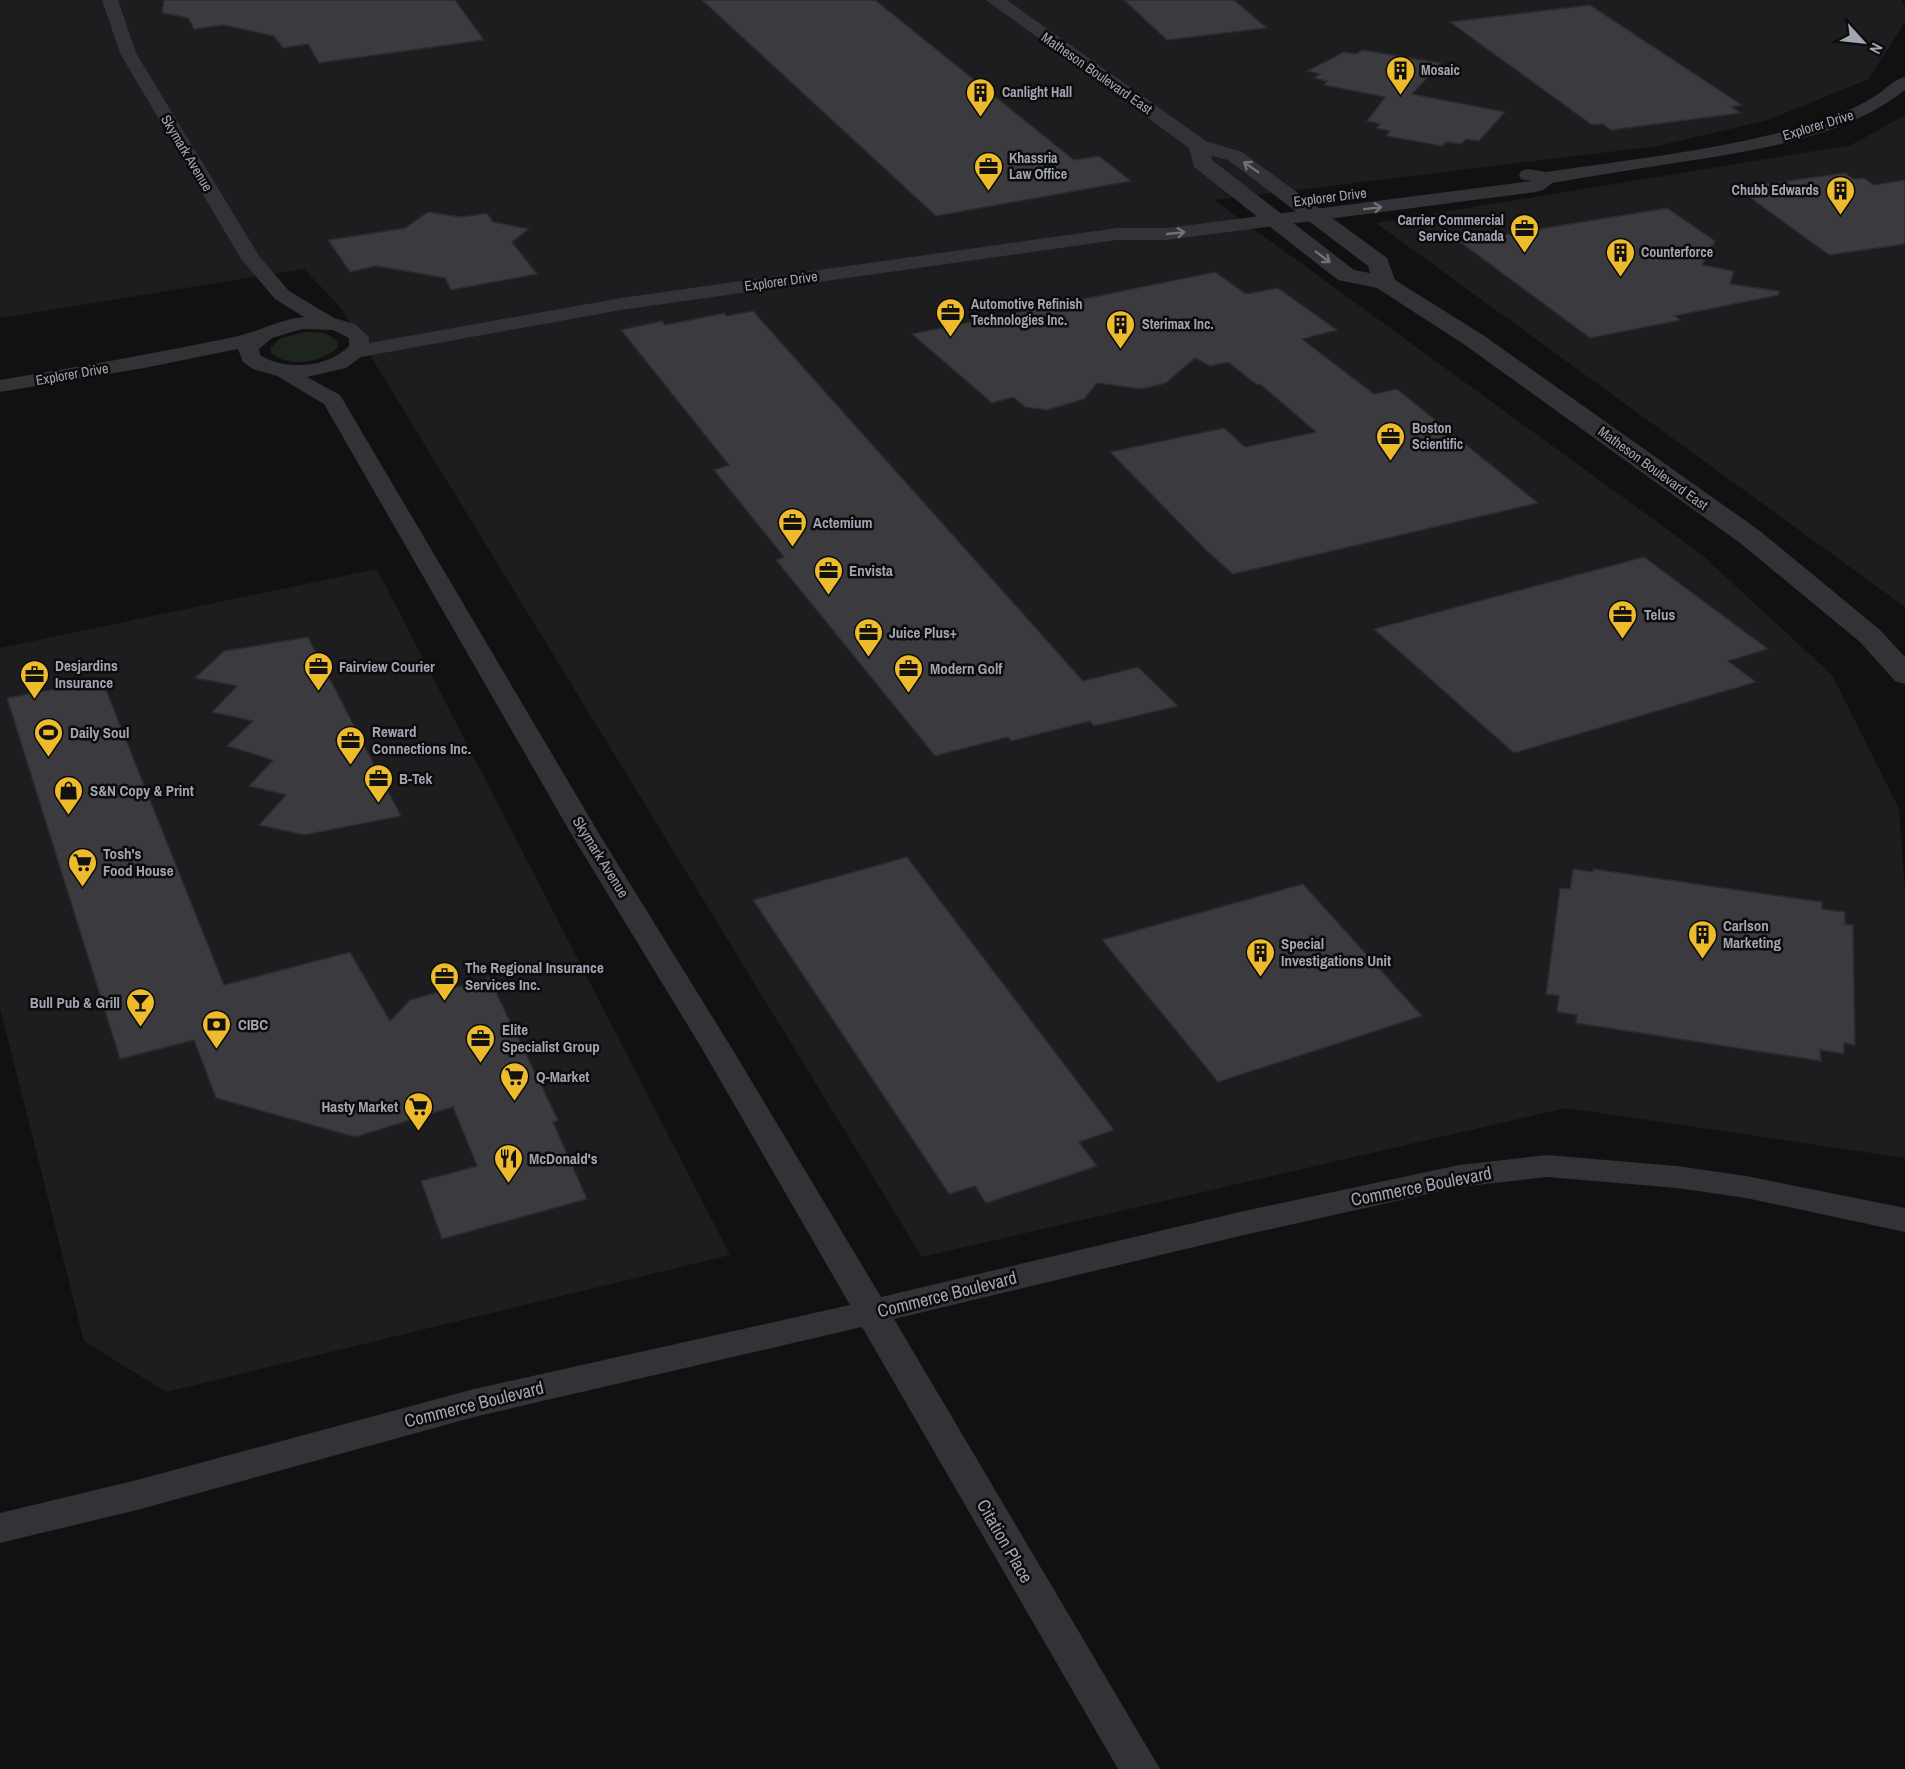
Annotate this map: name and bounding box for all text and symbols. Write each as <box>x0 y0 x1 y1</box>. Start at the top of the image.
north arrow <box>1833 12 1893 72</box>
street label: Matheson Boulevard East <box>1038 28 1156 118</box>
text: N <box>1864 40 1888 58</box>
building icon: Mosaic <box>1384 54 1416 96</box>
place label: Mosaic <box>1421 61 1460 79</box>
building icon: Canlight Hall <box>965 76 997 118</box>
place label: Canlight Hall <box>1002 83 1072 101</box>
street label: Explorer Drive <box>1780 106 1856 144</box>
street label: Skymark Avenue <box>157 112 217 194</box>
place label: Khassria Law Office <box>1009 149 1067 183</box>
office icon: Khassria Law Office <box>972 150 1004 192</box>
one-way arrow <box>1244 161 1260 173</box>
building icon: Chubb Edwards <box>1824 174 1856 216</box>
place label: Chubb Edwards <box>1732 181 1819 199</box>
street label: Explorer Drive <box>1292 184 1368 210</box>
one-way arrow <box>1362 202 1382 213</box>
place label: Carrier Commercial Service Canada <box>1397 211 1505 245</box>
office icon: Carrier Commercial Service Canada <box>1509 212 1541 254</box>
one-way arrow <box>1165 227 1185 238</box>
building icon: Counterforce <box>1604 236 1636 278</box>
place label: Counterforce <box>1641 243 1713 261</box>
one-way arrow <box>1315 251 1331 264</box>
street label: Explorer Drive <box>743 267 819 295</box>
place label: Automotive Refinish Technologies Inc. <box>971 295 1083 329</box>
office icon: Automotive Refinish Technologies Inc. <box>934 296 966 338</box>
building icon: Sterimax Inc. <box>1105 308 1137 350</box>
place label: Sterimax Inc. <box>1142 315 1213 333</box>
street label: Explorer Drive <box>34 359 110 389</box>
place label: Boston Scientific <box>1412 419 1463 453</box>
office icon: Boston Scientific <box>1375 420 1407 462</box>
street label: Matheson Boulevard East <box>1595 422 1711 514</box>
office icon: Actemium <box>776 506 808 548</box>
place label: Actemium <box>813 512 873 533</box>
office icon: Envista <box>812 554 844 596</box>
place label: Envista <box>849 560 893 581</box>
office icon: Telus <box>1607 598 1639 640</box>
place label: Telus <box>1644 604 1675 625</box>
office icon: Juice Plus+ <box>852 616 884 658</box>
place label: Juice Plus+ <box>889 622 957 643</box>
office icon: Fairview Courier <box>302 650 334 692</box>
office icon: Modern Golf <box>893 652 925 694</box>
place label: Desjardins Insurance <box>55 655 118 693</box>
place label: Fairview Courier <box>339 656 435 677</box>
office icon: Desjardins Insurance <box>18 658 50 700</box>
place label: Modern Golf <box>930 658 1003 679</box>
sports icon: Daily Soul <box>33 716 65 758</box>
place label: Reward Connections Inc. <box>372 721 471 759</box>
place label: Daily Soul <box>70 722 129 743</box>
office icon: Reward Connections Inc. <box>335 724 367 766</box>
office icon: B-Tek <box>362 762 394 804</box>
place label: B-Tek <box>399 768 432 789</box>
shop icon: S&N Copy & Print <box>53 774 85 816</box>
place label: S&N Copy & Print <box>90 780 194 801</box>
street label: Skymark Avenue <box>568 812 634 902</box>
place label: Tosh's Food House <box>103 843 174 881</box>
supermarket icon: Tosh's Food House <box>66 846 98 888</box>
place label: Carlson Marketing <box>1723 915 1782 953</box>
building icon: Carlson Marketing <box>1686 918 1718 960</box>
place label: Special Investigations Unit <box>1281 933 1391 971</box>
building icon: Special Investigations Unit <box>1244 936 1276 978</box>
place label: The Regional Insurance Services Inc. <box>465 957 604 995</box>
office icon: The Regional Insurance Services Inc. <box>428 960 460 1002</box>
bar icon: Bull Pub & Grill <box>125 986 157 1028</box>
place label: Bull Pub & Grill <box>30 992 120 1013</box>
bank icon: CIBC <box>201 1008 233 1050</box>
place label: CIBC <box>238 1014 268 1035</box>
place label: Elite Specialist Group <box>502 1019 600 1057</box>
office icon: Elite Specialist Group <box>465 1022 497 1064</box>
supermarket icon: Q-Market <box>499 1060 531 1102</box>
place label: Q-Market <box>536 1066 589 1087</box>
supermarket icon: Hasty Market <box>403 1090 435 1132</box>
place label: Hasty Market <box>321 1096 398 1117</box>
restaurant icon: McDonald's <box>492 1142 524 1184</box>
place label: McDonald's <box>529 1148 598 1169</box>
street label: Commerce Boulevard <box>1349 1160 1493 1212</box>
street label: Commerce Boulevard <box>875 1265 1019 1323</box>
street label: Commerce Boulevard <box>402 1375 546 1433</box>
street label: Citation Place <box>971 1495 1039 1587</box>

